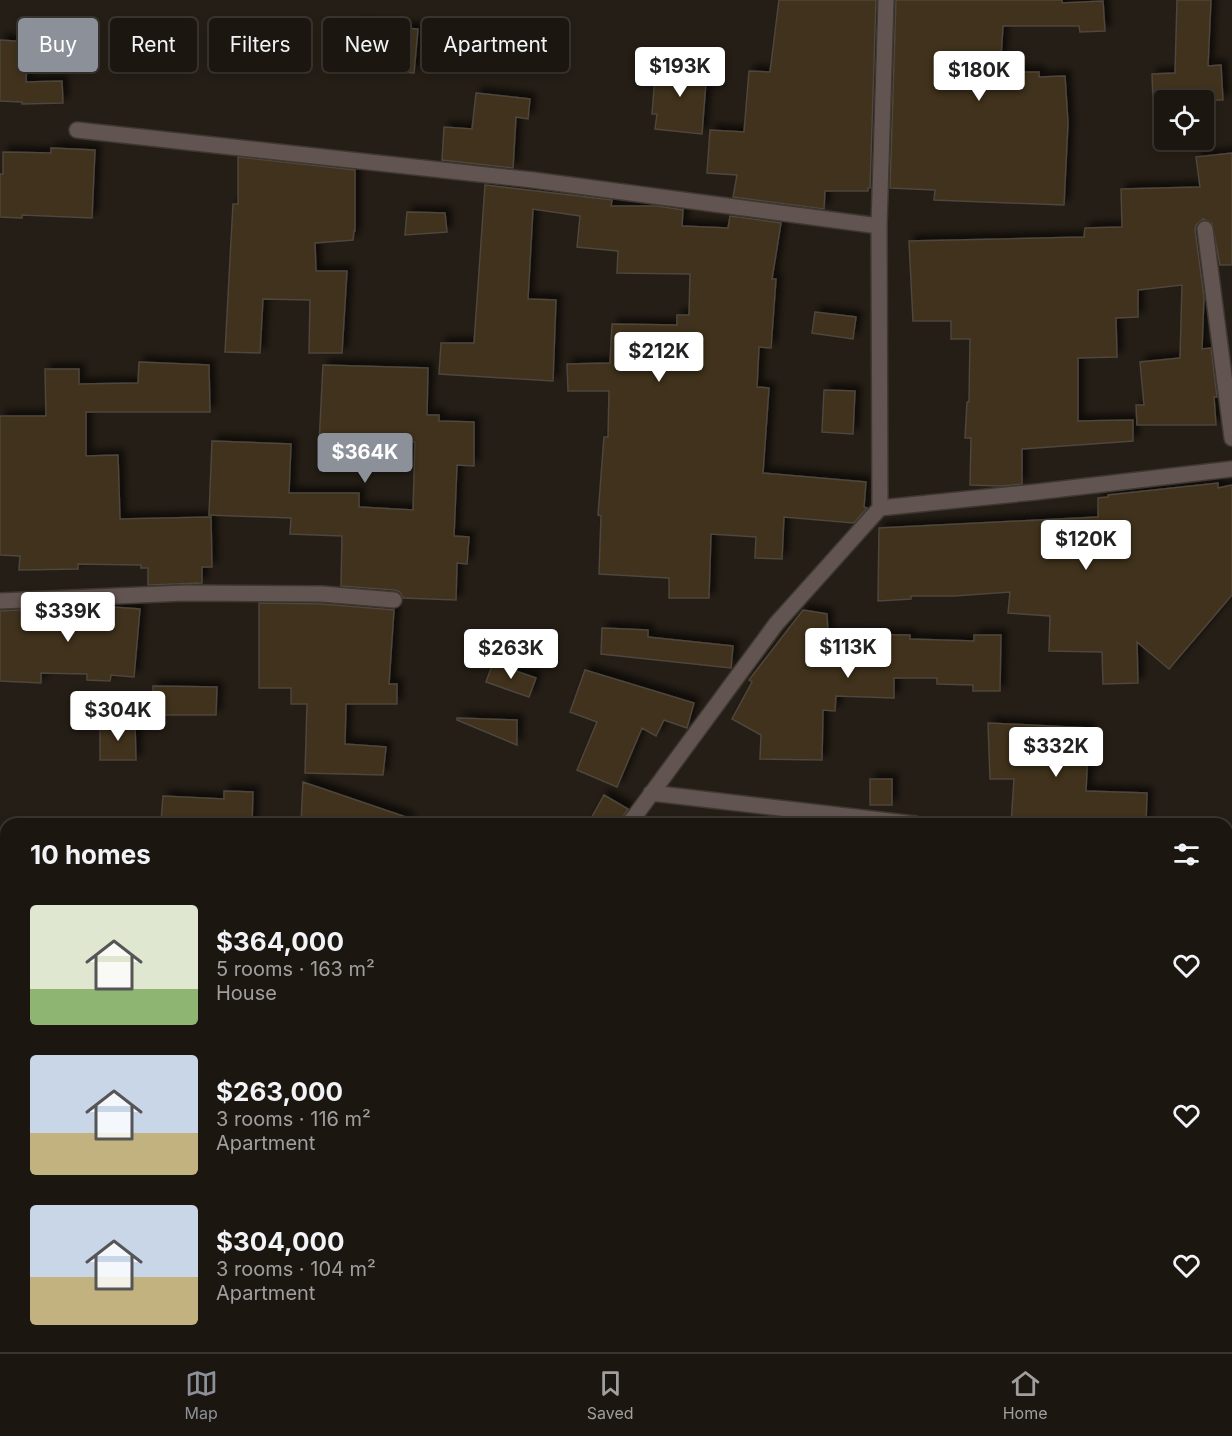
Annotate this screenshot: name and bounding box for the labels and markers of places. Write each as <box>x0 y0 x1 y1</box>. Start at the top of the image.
pin: $193K <box>638 47 722 98</box>
pin: $180K <box>937 51 1021 102</box>
pin: $212K <box>617 332 701 383</box>
pin: $364K <box>323 433 407 484</box>
pin: $120K <box>1044 520 1128 571</box>
pin: $339K <box>26 592 110 643</box>
pin: $113K <box>806 628 890 679</box>
pin: $263K <box>469 629 553 680</box>
pin: $304K <box>76 691 160 742</box>
pin: $332K <box>1014 727 1098 778</box>

